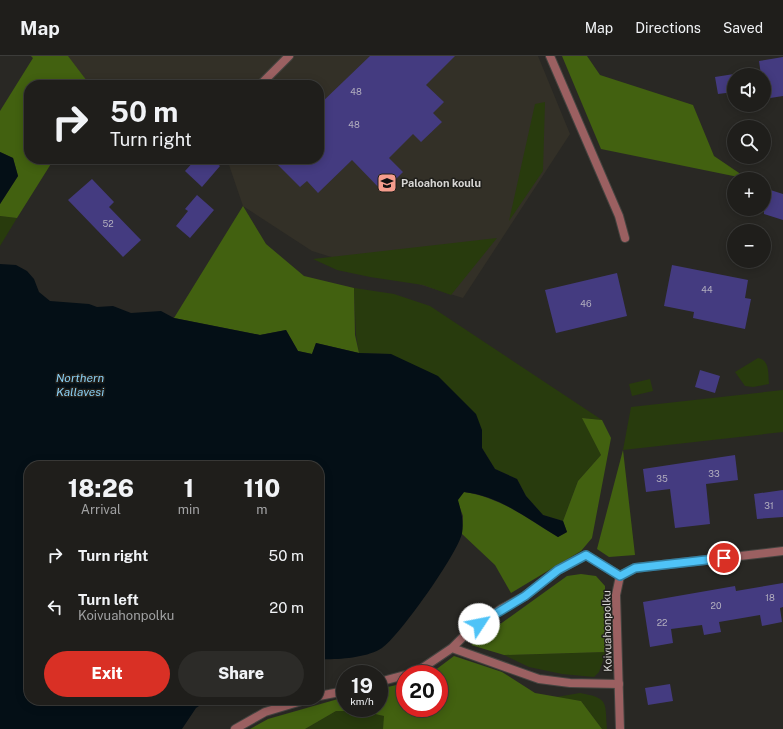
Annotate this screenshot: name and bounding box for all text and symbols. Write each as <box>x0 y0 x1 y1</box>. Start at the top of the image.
text: Map <box>20 17 60 39</box>
text: Map <box>585 20 613 36</box>
text: Directions <box>635 20 701 36</box>
text: Saved <box>723 20 763 36</box>
map controls <box>727 68 771 268</box>
button: sound <box>727 68 771 112</box>
house number: 48 <box>350 86 362 97</box>
text: 50 m <box>110 95 178 128</box>
icon: right <box>44 96 96 148</box>
house number: 48 <box>348 119 360 130</box>
button: search <box>727 120 771 164</box>
text: Turn right <box>110 129 192 150</box>
school or university icon: Paloahon koulu <box>376 172 398 194</box>
button: + <box>727 172 771 216</box>
place label: Paloahon koulu <box>401 177 481 189</box>
house number: 52 <box>102 218 114 229</box>
button: − <box>727 224 771 268</box>
house number: 44 <box>701 284 713 295</box>
house number: 46 <box>580 298 592 309</box>
water label: Northern Kallavesi <box>56 371 105 399</box>
house number: 33 <box>708 468 720 479</box>
house number: 35 <box>656 473 668 484</box>
text: 18:26 <box>68 474 134 502</box>
text: 1 <box>183 474 194 502</box>
text: 110 <box>243 474 280 502</box>
house number: 31 <box>764 500 774 511</box>
text: Arrival <box>81 502 121 517</box>
text: min <box>178 502 200 517</box>
text: m <box>256 502 267 517</box>
pin <box>707 541 741 575</box>
icon: right <box>44 544 66 566</box>
text: Turn right <box>78 547 148 564</box>
text: 50 m <box>269 547 304 564</box>
icon: arrive <box>713 547 735 569</box>
street label: Koivuahonpolku <box>600 590 614 672</box>
text: Turn left <box>78 591 139 608</box>
house number: 18 <box>765 592 775 603</box>
icon: left <box>44 596 66 618</box>
text: 20 m <box>269 599 304 616</box>
house number: 20 <box>711 600 722 611</box>
position arrow <box>458 603 500 645</box>
text: Koivuahonpolku <box>78 608 174 623</box>
house number: 22 <box>657 617 667 628</box>
button: Exit <box>44 651 170 697</box>
button: Share <box>178 651 304 697</box>
speed limit sign: 20 <box>396 665 448 717</box>
text: 19 <box>351 674 373 698</box>
text: km/h <box>350 695 374 707</box>

